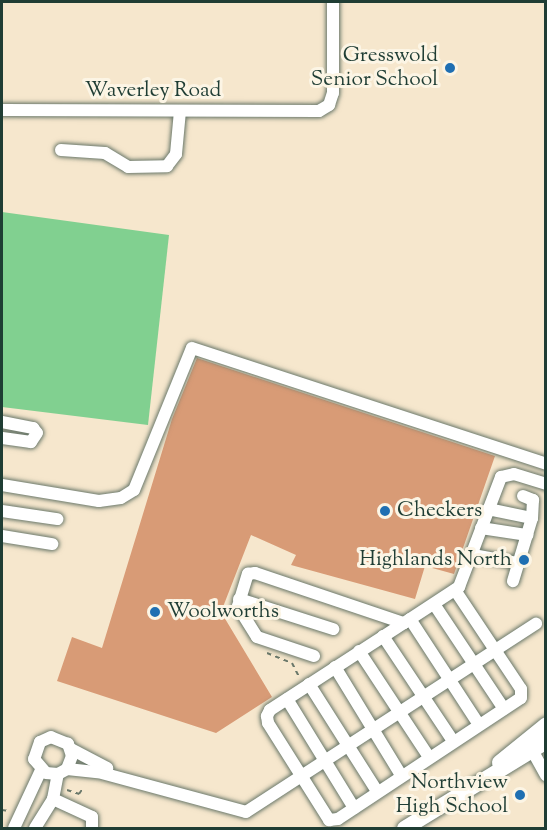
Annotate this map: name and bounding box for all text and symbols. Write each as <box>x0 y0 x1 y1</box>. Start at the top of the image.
place label: Gresswold Senior School <box>311 43 438 93</box>
marker: Gresswold Senior School <box>443 61 457 75</box>
street label: Waverley Road <box>85 78 221 104</box>
place label: Checkers <box>397 498 482 524</box>
marker: Checkers <box>378 504 392 518</box>
place label: Highlands North <box>359 547 512 573</box>
marker: Highlands North <box>517 553 531 567</box>
place label: Woolworths <box>167 599 279 625</box>
marker: Woolworths <box>148 605 162 619</box>
place label: Northview High School <box>396 770 508 820</box>
marker: Northview High School <box>513 788 527 802</box>

